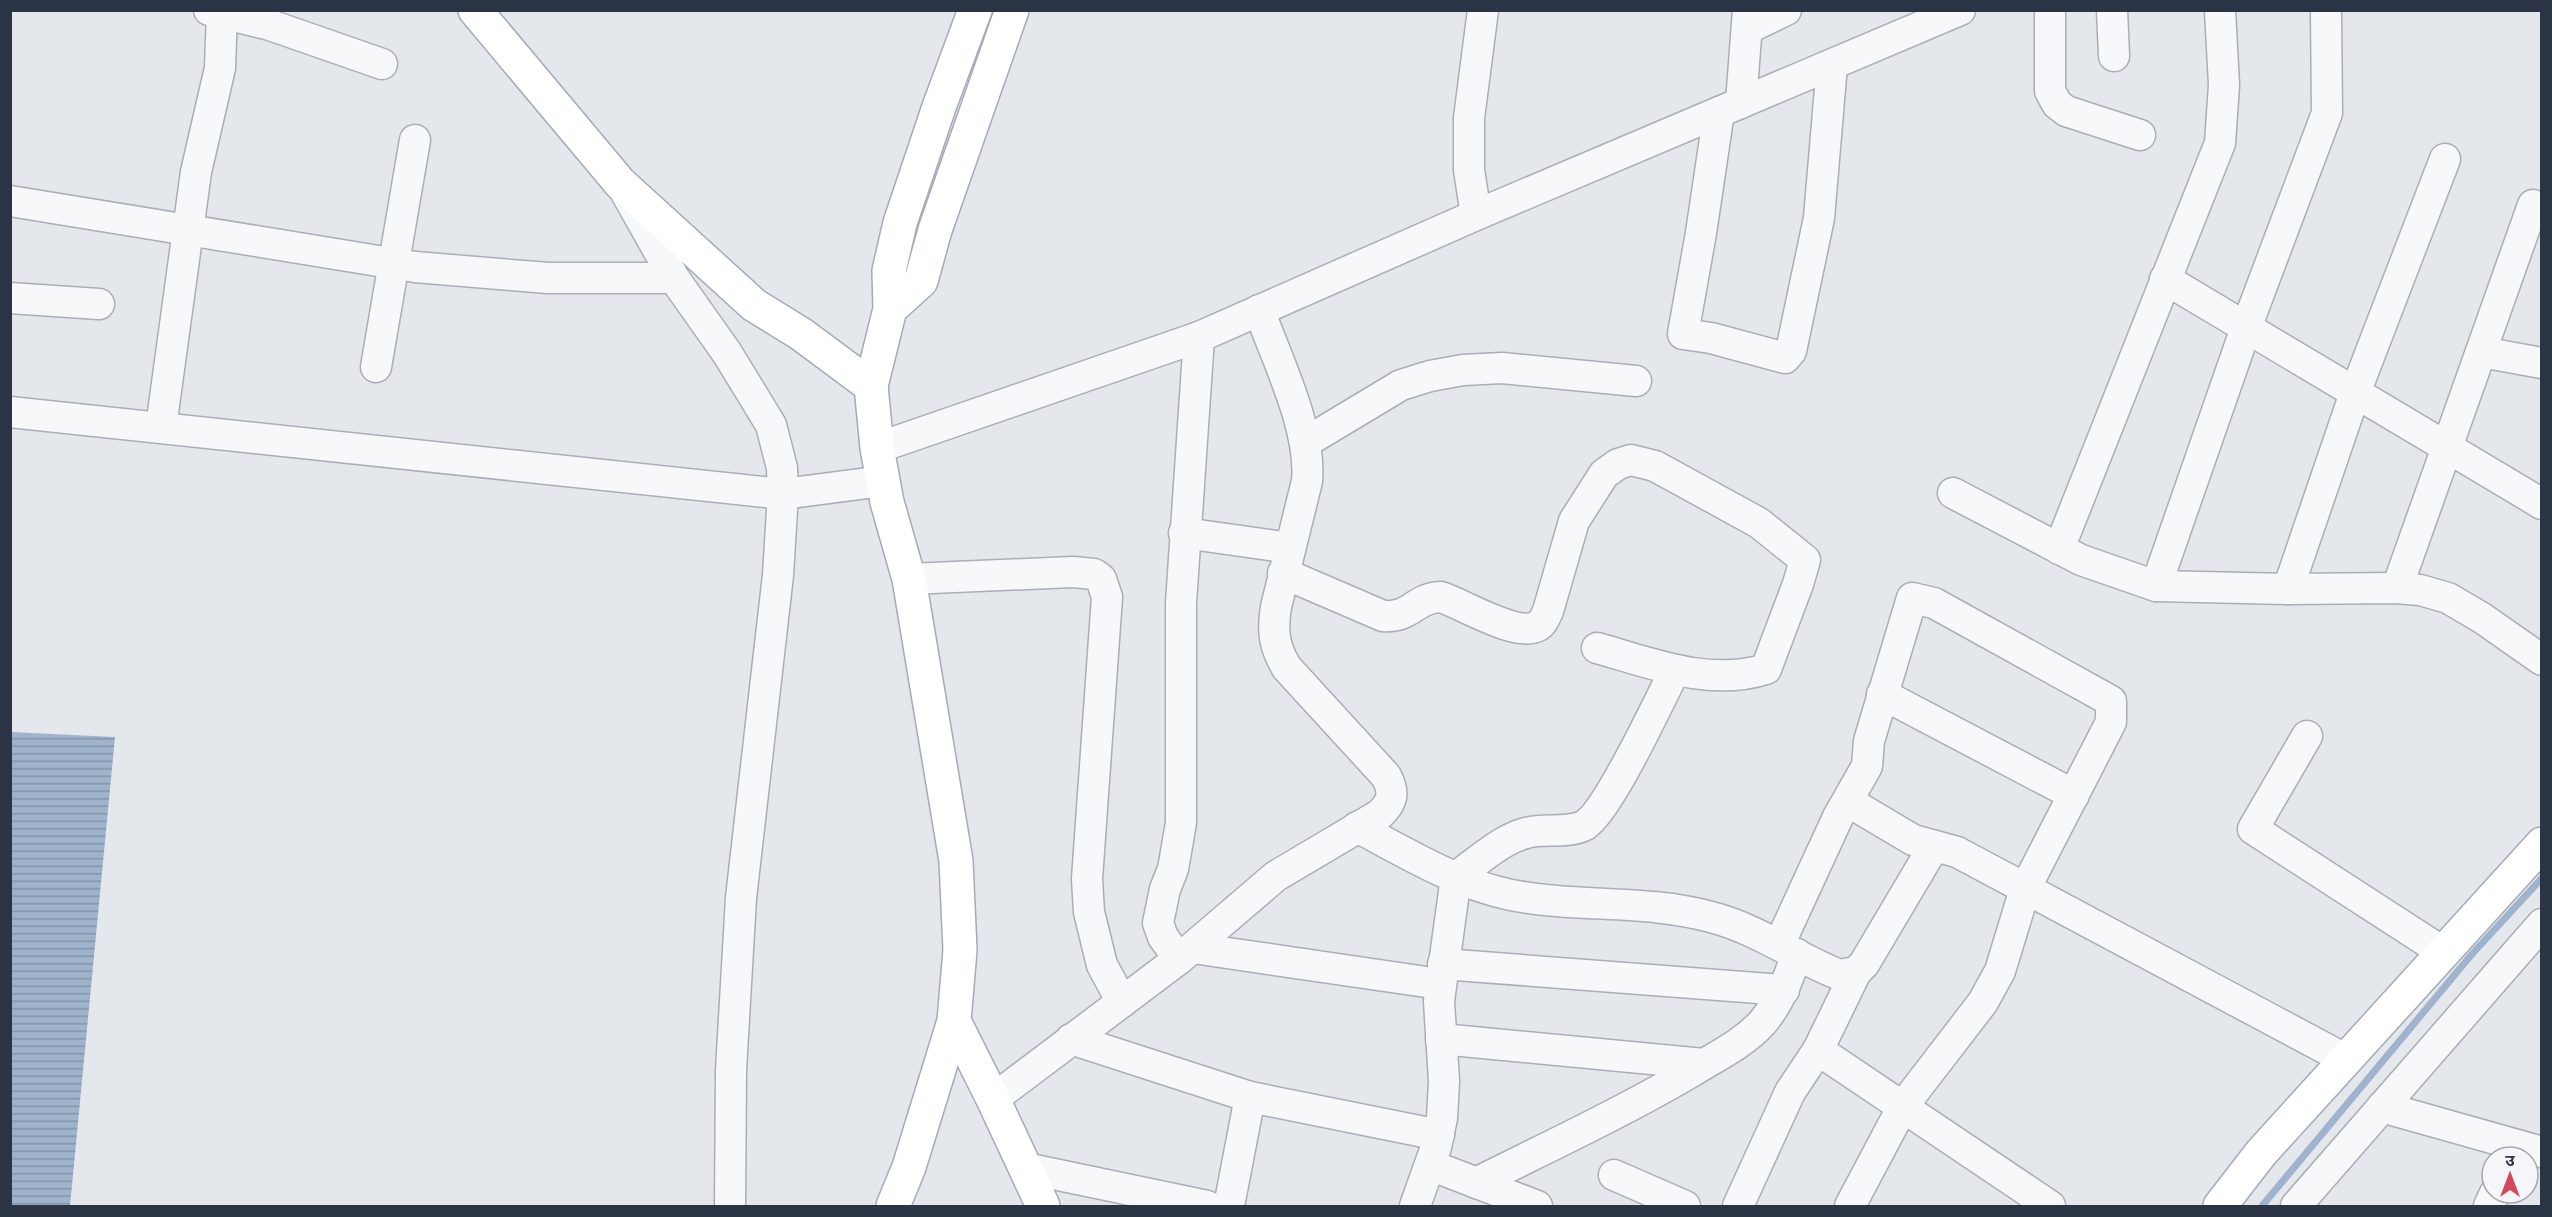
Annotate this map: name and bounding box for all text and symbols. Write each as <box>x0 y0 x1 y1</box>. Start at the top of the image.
north arrow <box>2480 1145 2540 1205</box>
text: उ <box>2505 1151 2515 1169</box>

